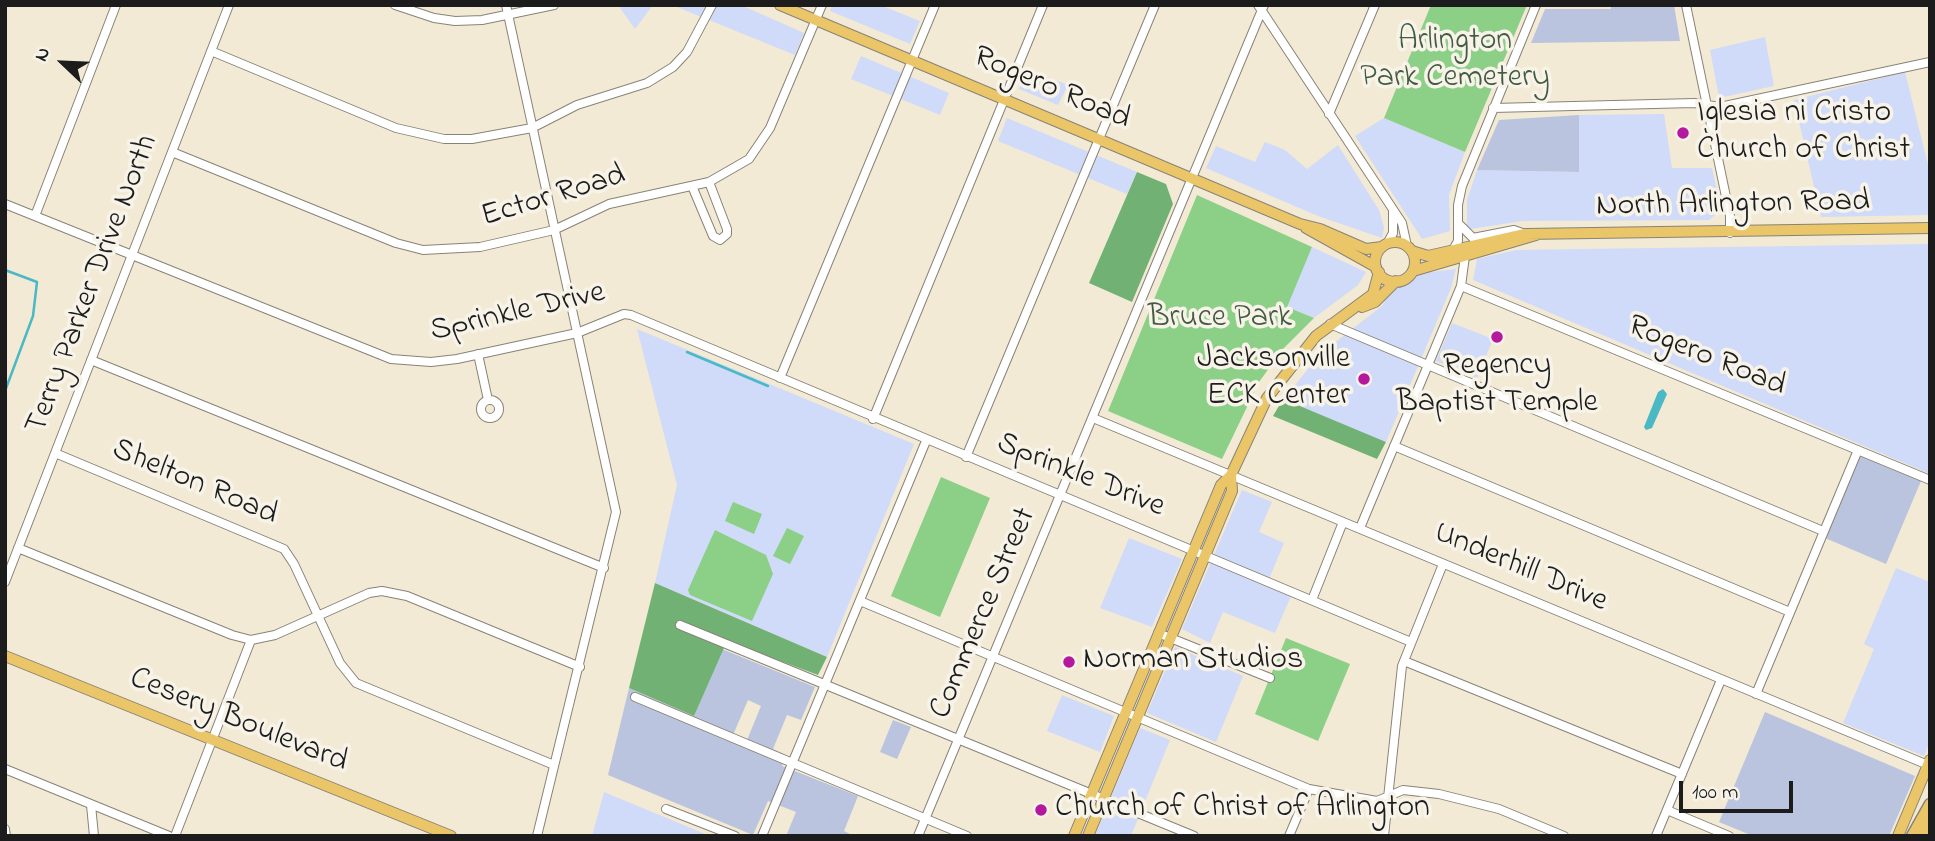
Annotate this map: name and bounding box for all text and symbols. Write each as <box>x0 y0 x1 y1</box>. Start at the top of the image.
park label: Arlington Park Cemetery <box>1360 24 1550 99</box>
north arrow <box>28 28 98 98</box>
street label: Rogero Road <box>967 40 1135 140</box>
text: N <box>28 43 58 66</box>
place label: Iglesia ni Cristo Church of Christ <box>1697 96 1910 171</box>
marker: Iglesia ni Cristo Church of Christ <box>1675 125 1691 141</box>
street label: Terry Parker Drive North <box>19 130 169 440</box>
street label: Ector Road <box>477 158 631 238</box>
street label: North Arlington Road <box>1596 184 1870 228</box>
street label: Sprinkle Drive <box>427 275 609 353</box>
park label: Bruce Park <box>1148 301 1292 339</box>
street label: Rogero Road <box>1621 309 1791 407</box>
marker: Regency Baptist Temple <box>1489 329 1505 345</box>
place label: Jacksonville ECK Center <box>1197 342 1350 417</box>
place label: Regency Baptist Temple <box>1396 349 1598 424</box>
marker: Jacksonville ECK Center <box>1356 371 1372 387</box>
street label: Sprinkle Drive <box>990 426 1170 528</box>
street label: Shelton Road <box>105 432 283 536</box>
street label: Commerce Street <box>923 503 1047 725</box>
street label: Underhill Drive <box>1427 515 1613 623</box>
place label: Norman Studios <box>1083 643 1303 681</box>
marker: Norman Studios <box>1061 654 1077 670</box>
street label: Cesery Boulevard <box>123 661 353 783</box>
scale bar <box>1683 768 1797 812</box>
text: 100 m <box>1692 778 1738 808</box>
place label: Church of Christ of Arlington <box>1055 791 1430 829</box>
marker: Church of Christ of Arlington <box>1033 802 1049 818</box>

